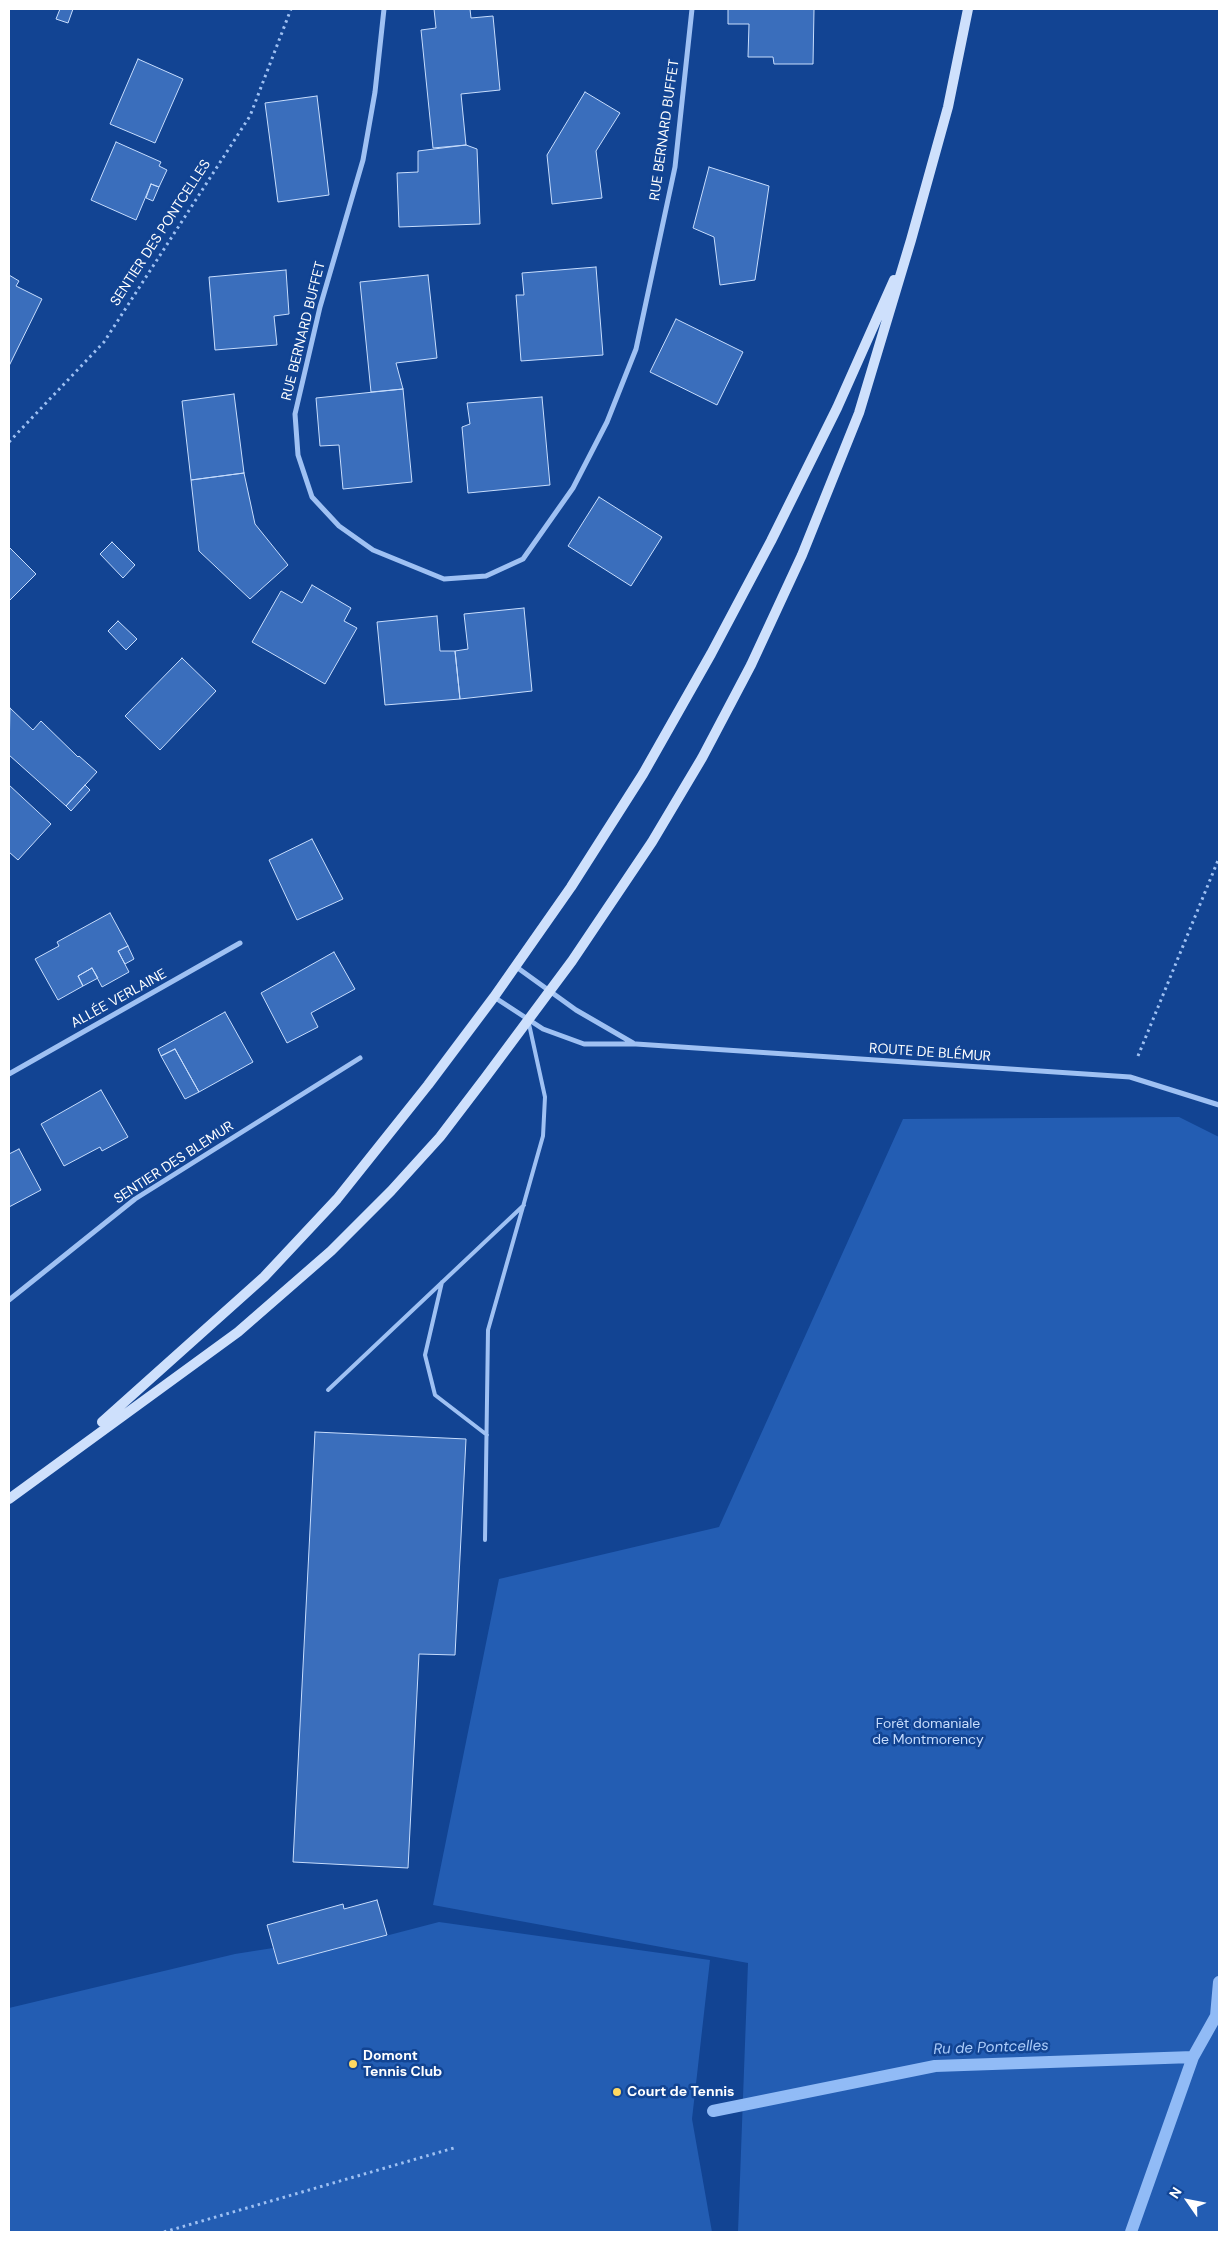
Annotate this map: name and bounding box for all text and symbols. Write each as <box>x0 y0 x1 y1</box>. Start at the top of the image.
street label: RUE BERNARD BUFFET <box>647 58 683 202</box>
street label: SENTIER DES PONTCELLES <box>107 157 215 309</box>
street label: RUE BERNARD BUFFET <box>279 260 329 402</box>
street label: ALLÉE VERLAINE <box>68 966 170 1032</box>
street label: ROUTE DE BLÉMUR <box>869 1040 991 1066</box>
street label: SENTIER DES BLEMUR <box>111 1118 237 1208</box>
park label: Forêt domaniale de Montmorency <box>872 1716 984 1748</box>
water label: Ru de Pontcelles <box>933 2037 1049 2059</box>
place label: Domont Tennis Club <box>363 2048 442 2080</box>
marker: Domont Tennis Club <box>347 2058 359 2070</box>
place label: Court de Tennis <box>627 2084 735 2100</box>
marker: Court de Tennis <box>611 2086 623 2098</box>
north arrow <box>1163 2176 1213 2226</box>
text: N <box>1165 2184 1186 2202</box>

